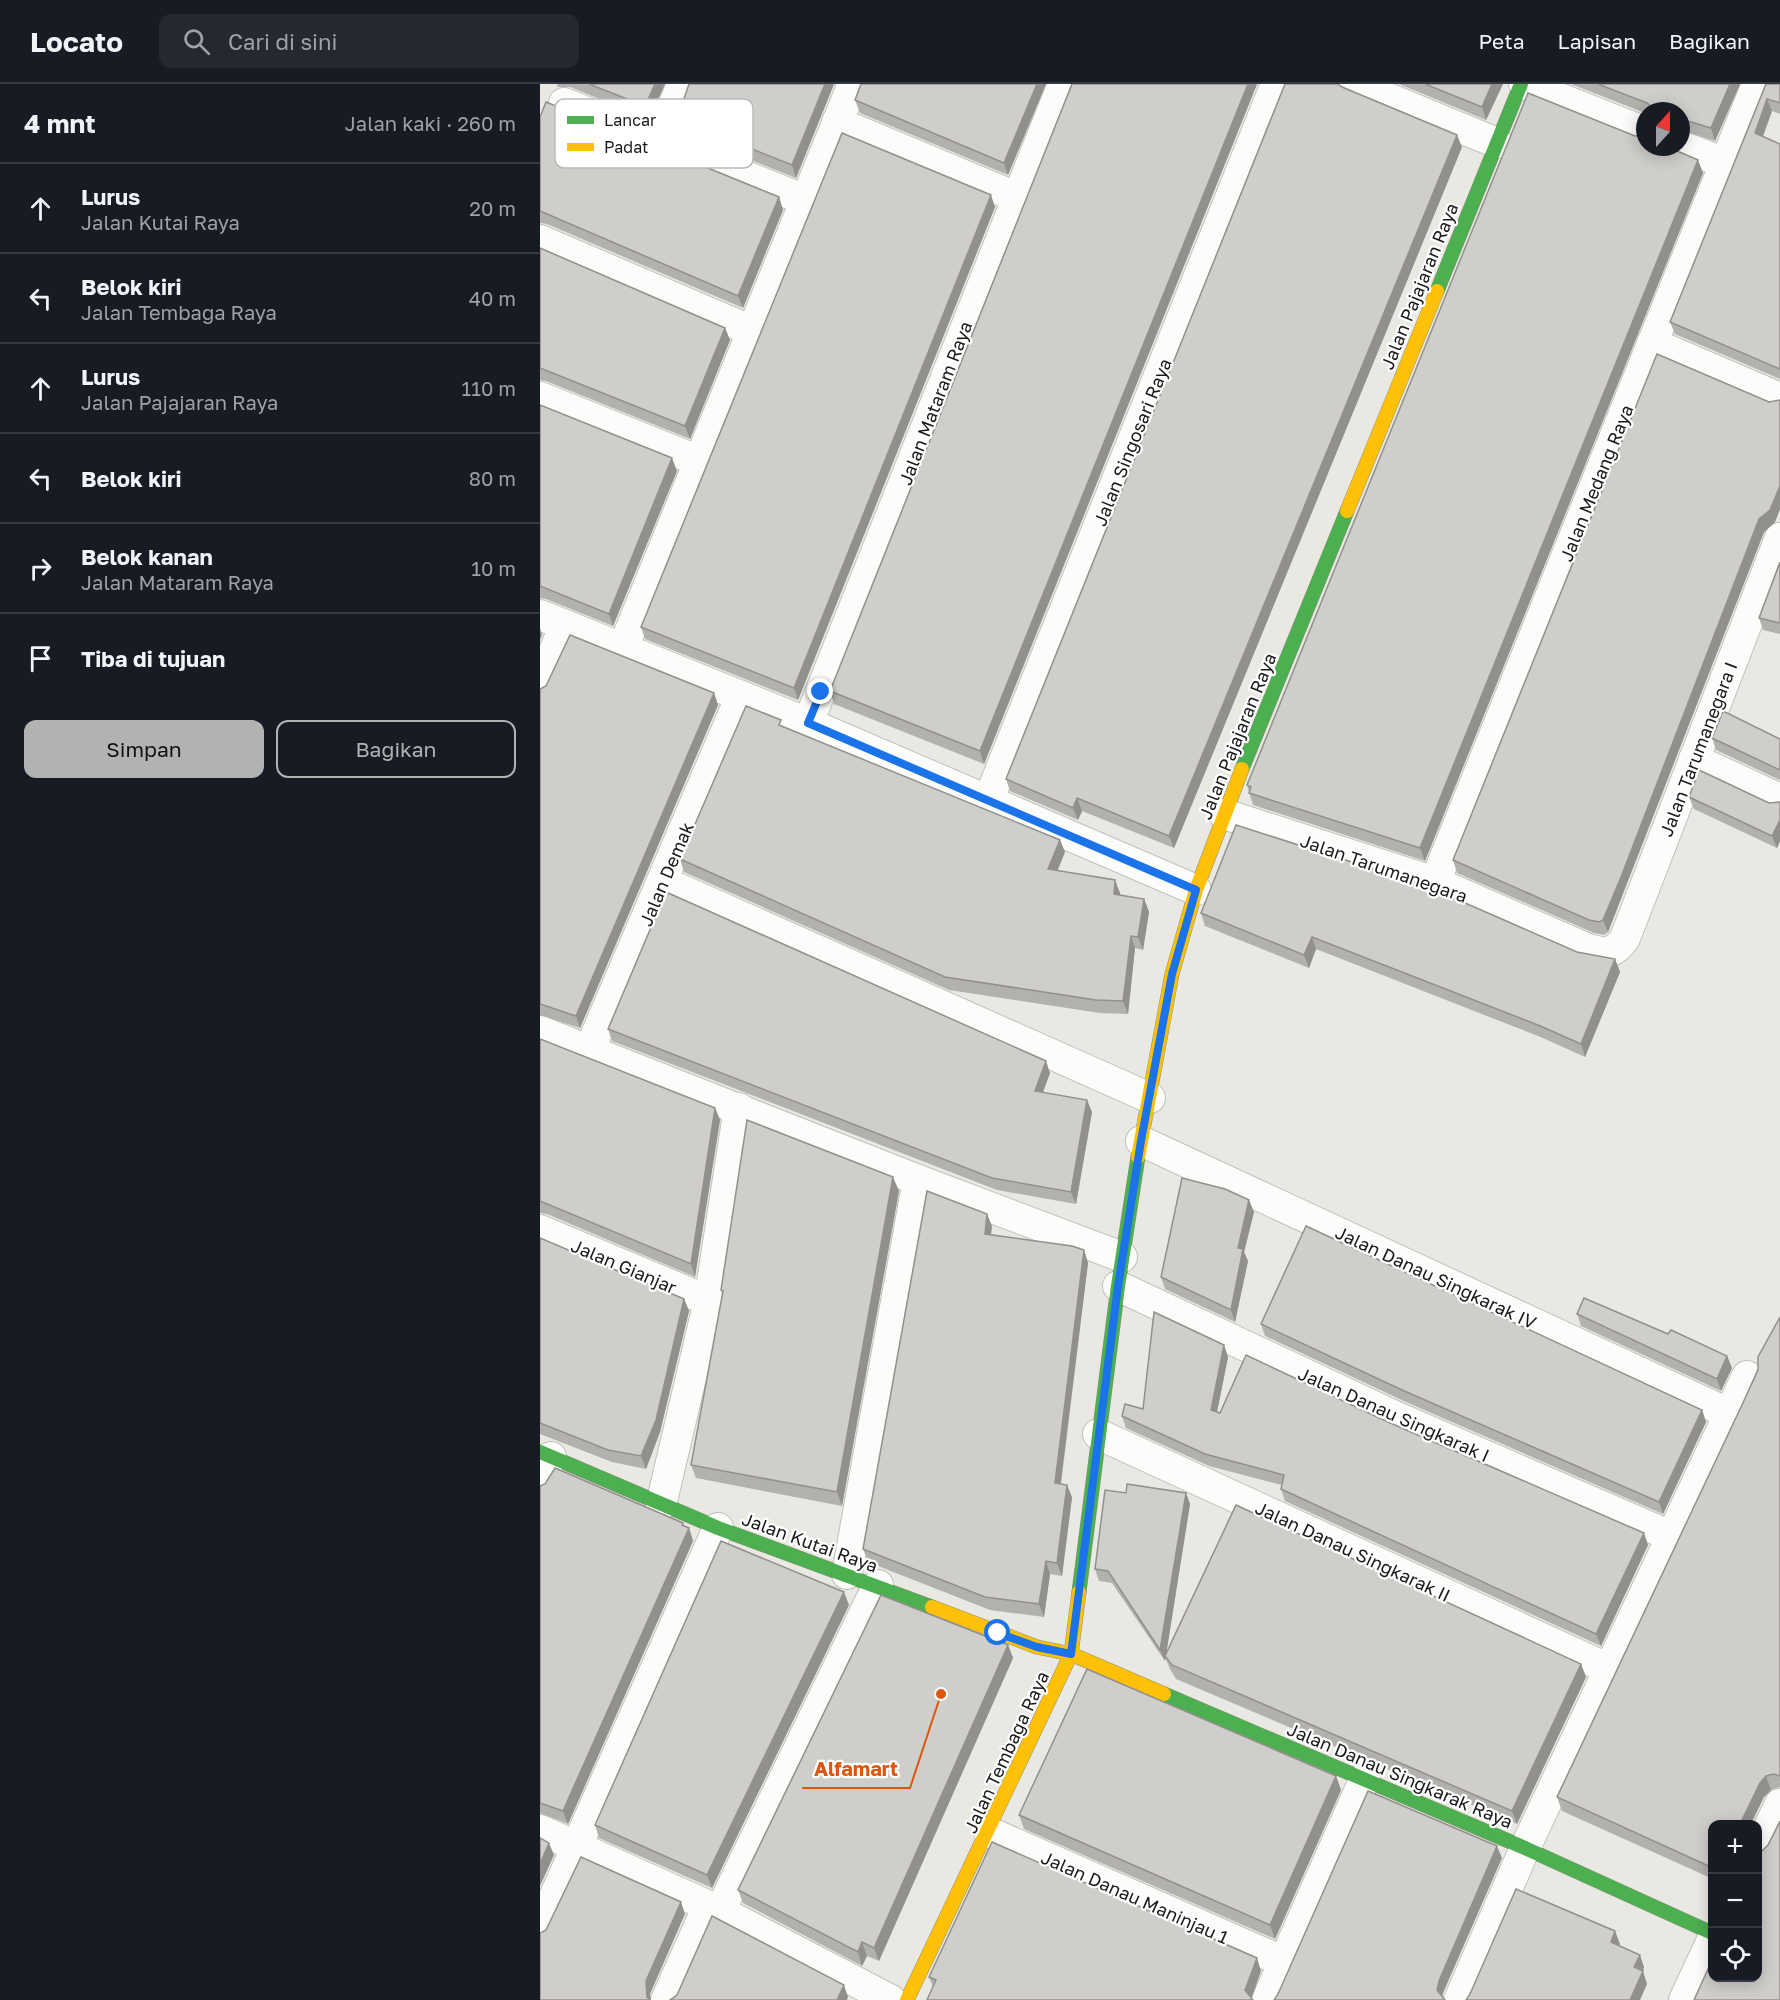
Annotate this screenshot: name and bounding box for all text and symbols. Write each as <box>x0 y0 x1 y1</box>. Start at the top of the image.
search box <box>159 14 579 68</box>
text: Locato <box>30 25 123 58</box>
icon: search <box>180 25 213 58</box>
text: Cari di sini <box>228 28 337 55</box>
text: Peta <box>1479 28 1525 54</box>
text: Lapisan <box>1558 28 1636 54</box>
text: Bagikan <box>1669 28 1750 54</box>
legend <box>555 99 753 168</box>
north arrow <box>1636 102 1690 156</box>
text: 4 mnt <box>24 108 96 139</box>
text: Lancar <box>604 110 656 130</box>
text: Jalan kaki · 260 m <box>345 111 516 135</box>
text: Padat <box>604 137 648 157</box>
text: Lurus <box>81 183 140 210</box>
icon: ahead <box>24 192 57 225</box>
text: 20 m <box>469 196 516 220</box>
street label: Jalan Pajajaran Raya <box>1376 200 1462 372</box>
text: Jalan Kutai Raya <box>81 210 240 234</box>
text: Belok kiri <box>81 273 182 300</box>
icon: left <box>24 282 57 315</box>
text: 40 m <box>469 286 516 310</box>
text: Jalan Tembaga Raya <box>81 300 277 324</box>
street label: Jalan Mataram Raya <box>894 318 976 488</box>
street label: Jalan Singosari Raya <box>1088 355 1176 529</box>
text: Lurus <box>81 363 140 390</box>
icon: ahead <box>24 372 57 405</box>
text: 110 m <box>462 376 516 400</box>
text: Jalan Pajajaran Raya <box>81 390 278 414</box>
street label: Jalan Medang Raya <box>1555 401 1637 565</box>
icon: left <box>24 462 57 495</box>
text: Belok kiri <box>81 465 182 492</box>
text: 80 m <box>469 466 516 490</box>
text: Belok kanan <box>81 543 213 570</box>
icon: right <box>24 552 57 585</box>
text: 10 m <box>471 556 516 580</box>
text: Jalan Mataram Raya <box>81 570 274 594</box>
icon: arrive <box>24 642 57 675</box>
text: Tiba di tujuan <box>81 645 225 672</box>
street label: Jalan Pajajaran Raya <box>1194 650 1280 822</box>
street label: Jalan Tarumanegara I <box>1655 659 1741 839</box>
route end <box>807 678 833 704</box>
button: Simpan <box>24 720 264 778</box>
button: Bagikan <box>276 720 516 778</box>
street label: Jalan Demak <box>634 819 698 929</box>
street label: Jalan Tarumanegara <box>1298 829 1470 907</box>
street label: Jalan Danau Singkarak IV <box>1332 1221 1540 1333</box>
street label: Jalan Gianjar <box>568 1234 680 1298</box>
street label: Jalan Danau Singkarak I <box>1295 1362 1493 1466</box>
street label: Jalan Danau Singkarak II <box>1252 1496 1454 1606</box>
street label: Jalan Kutai Raya <box>739 1507 881 1577</box>
route start <box>984 1619 1010 1645</box>
street label: Jalan Tembaga Raya <box>959 1668 1053 1836</box>
street label: Jalan Danau Singkarak Raya <box>1284 1717 1516 1833</box>
callout: Alfamart <box>802 1750 910 1788</box>
text: Alfamart <box>814 1756 898 1780</box>
map controls <box>1708 1820 1762 1982</box>
button: + <box>1708 1820 1762 1874</box>
street label: Jalan Danau Maninjau 1 <box>1038 1846 1232 1948</box>
button: − <box>1708 1874 1762 1928</box>
button: locate <box>1708 1928 1762 1982</box>

